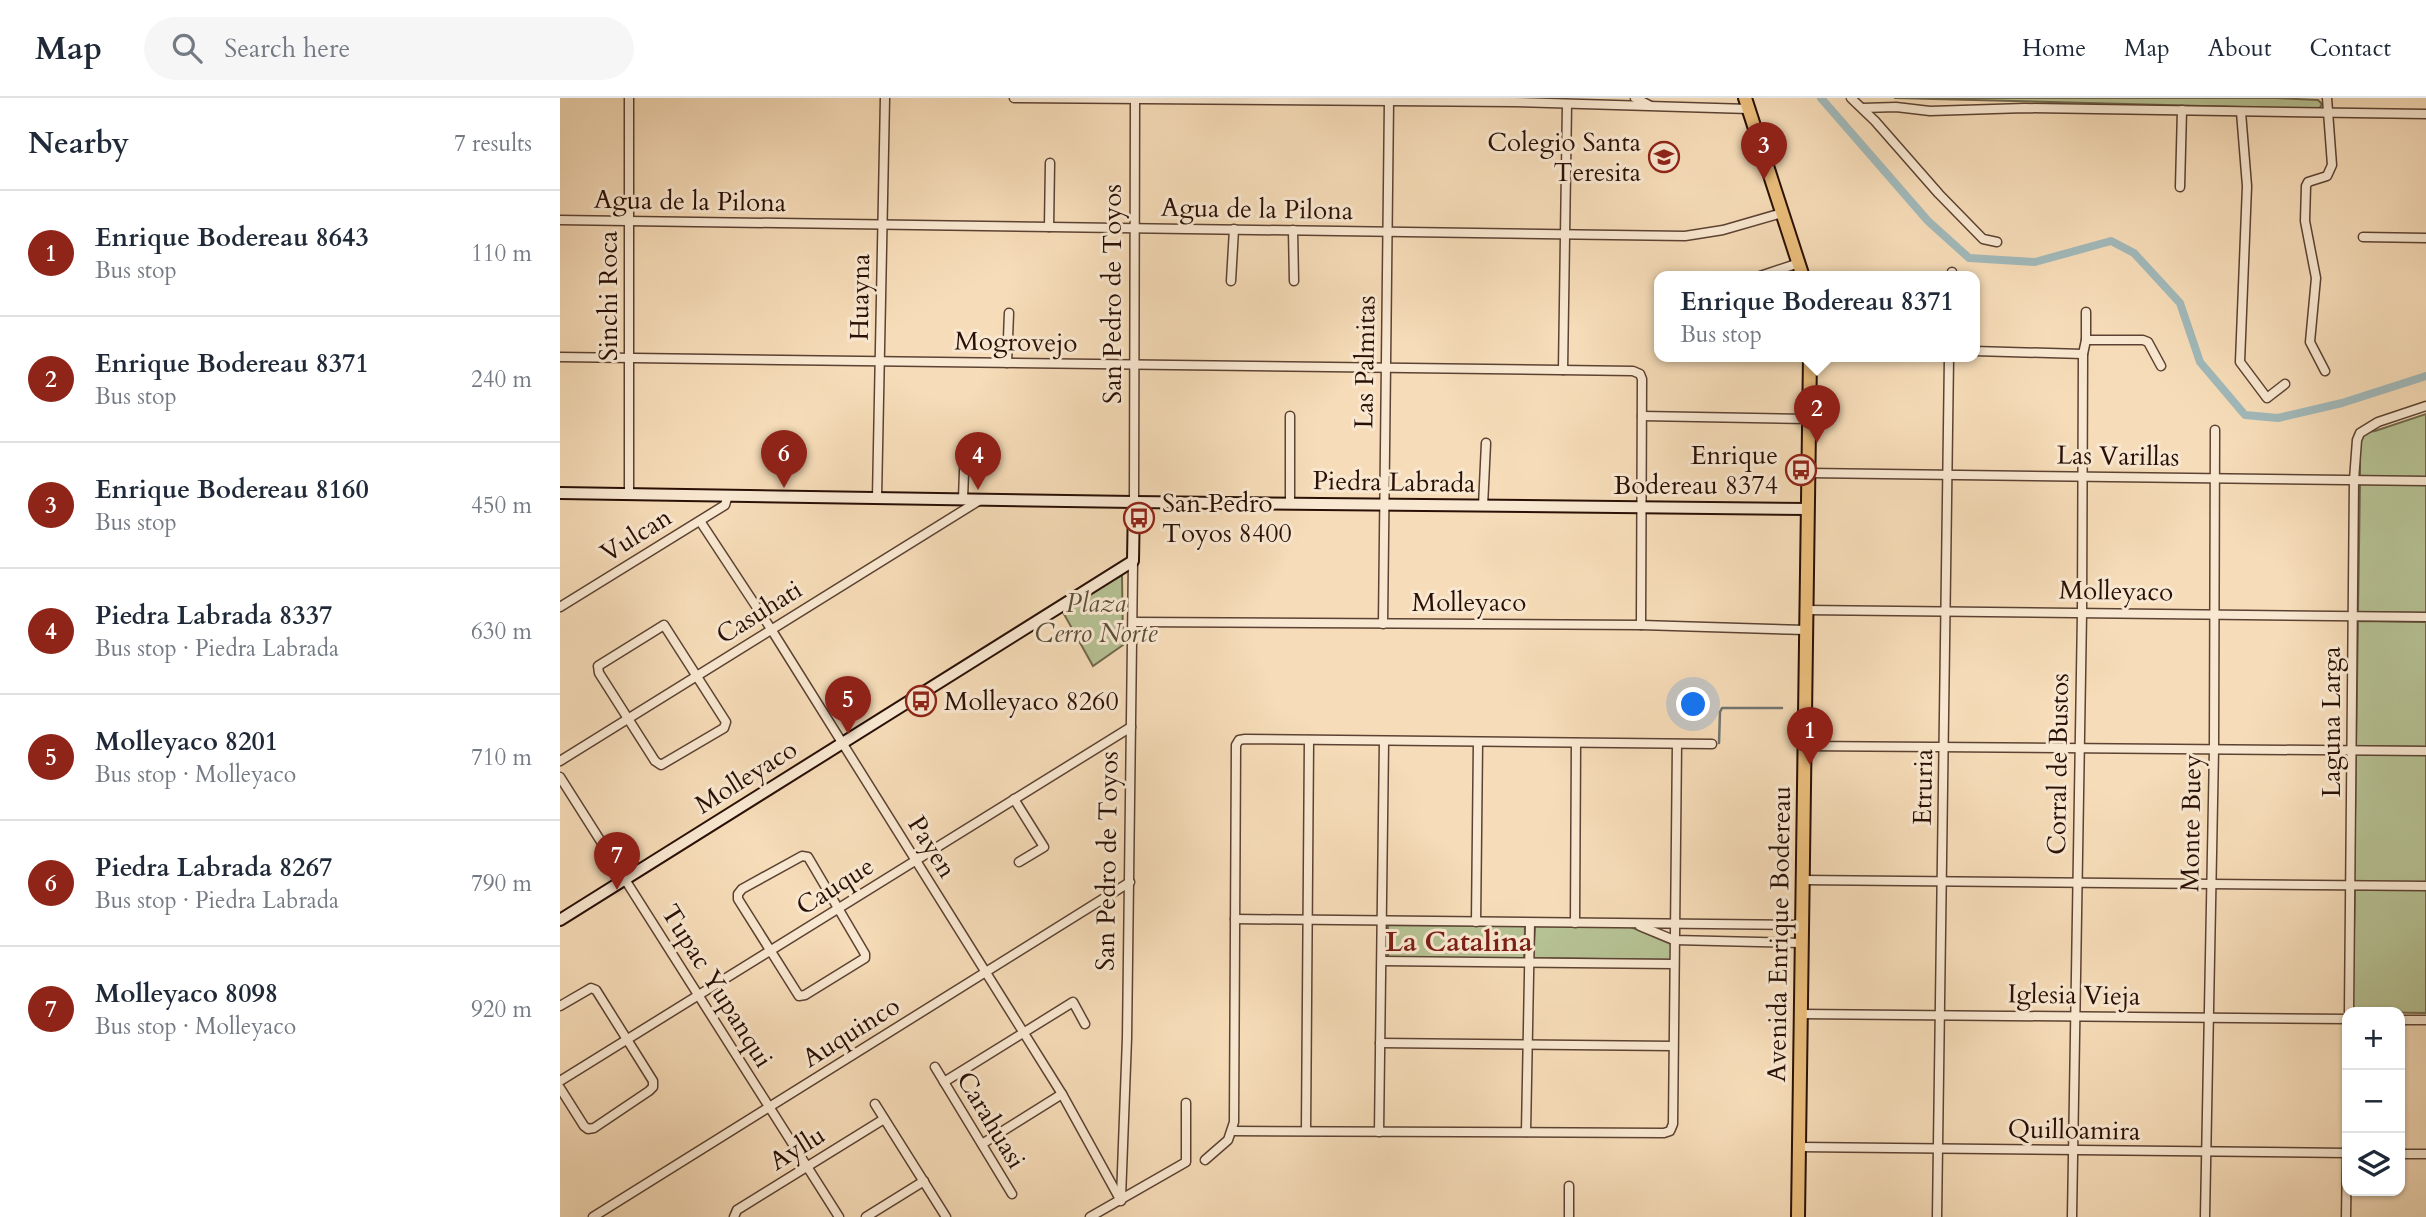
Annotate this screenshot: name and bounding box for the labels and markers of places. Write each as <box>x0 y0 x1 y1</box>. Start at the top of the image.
pin: 3 <box>1741 122 1787 180</box>
place label: Colegio Santa Teresita <box>1487 125 1641 190</box>
school or university icon: Colegio Santa Teresita <box>1647 140 1681 174</box>
pin: 2 <box>1794 385 1840 443</box>
pin: 6 <box>761 430 807 488</box>
pin: 4 <box>955 432 1001 490</box>
place label: Enrique Bodereau 8374 <box>1614 438 1778 503</box>
bus stop icon: Enrique Bodereau 8374 <box>1784 453 1818 487</box>
place label: San Pedro Toyos 8400 <box>1162 486 1292 551</box>
bus stop icon: San Pedro Toyos 8400 <box>1122 501 1156 535</box>
pin: 5 <box>825 676 871 734</box>
bus stop icon: Molleyaco 8260 <box>904 684 938 718</box>
place label: Molleyaco 8260 <box>944 684 1119 719</box>
pin: 1 <box>1787 707 1833 765</box>
pin: 7 <box>594 832 640 890</box>

